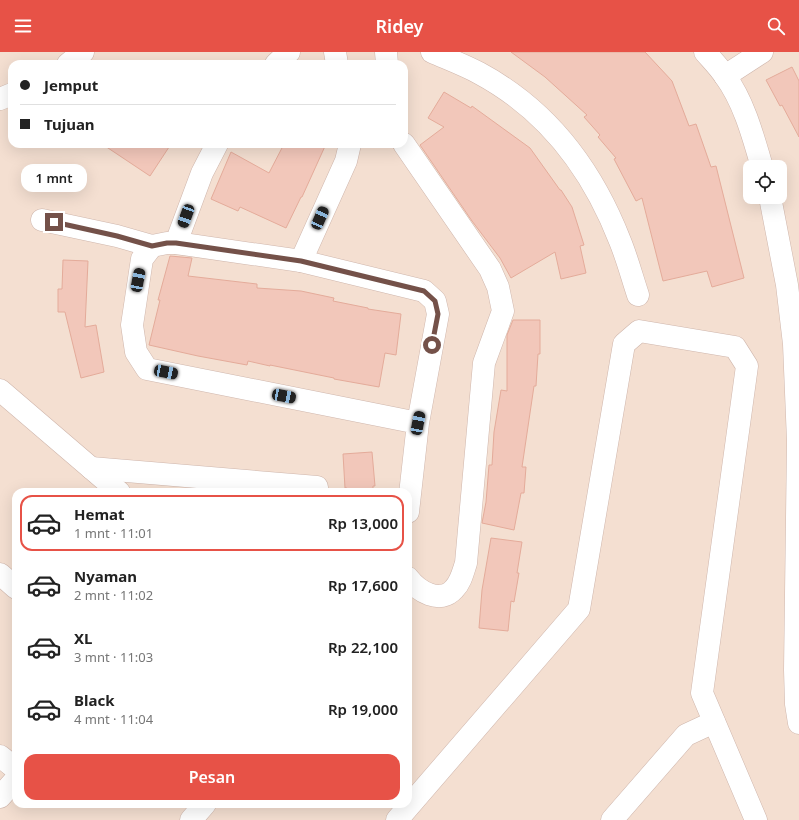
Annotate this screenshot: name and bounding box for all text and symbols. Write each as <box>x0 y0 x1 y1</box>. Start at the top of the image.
text: Ridey <box>376 14 423 38</box>
icon: menu <box>12 15 34 37</box>
icon: search <box>765 15 787 37</box>
text: Jemput <box>44 75 98 95</box>
text: Tujuan <box>44 114 95 134</box>
map controls <box>743 160 787 204</box>
button: locate <box>743 160 787 204</box>
callout: 1 mnt <box>21 164 87 192</box>
text: 1 mnt <box>36 169 72 187</box>
car <box>176 203 196 229</box>
car <box>310 205 330 231</box>
route end <box>45 213 63 231</box>
car <box>130 267 146 293</box>
route start <box>423 336 441 354</box>
car <box>153 364 179 380</box>
car <box>271 388 297 404</box>
car <box>410 410 426 436</box>
text: Hemat <box>74 504 125 524</box>
icon: car <box>26 505 62 541</box>
text: Rp 13,000 <box>328 513 398 533</box>
text: 1 mnt · 11:01 <box>74 524 153 542</box>
text: Nyaman <box>74 566 137 586</box>
icon: car <box>26 567 62 603</box>
text: Rp 17,600 <box>328 575 398 595</box>
text: 2 mnt · 11:02 <box>74 586 153 604</box>
text: XL <box>74 628 92 648</box>
icon: car <box>26 629 62 665</box>
text: Rp 22,100 <box>328 637 398 657</box>
text: 3 mnt · 11:03 <box>74 648 153 666</box>
text: Black <box>74 690 114 710</box>
icon: car <box>26 691 62 727</box>
text: Rp 19,000 <box>328 699 398 719</box>
text: 4 mnt · 11:04 <box>74 710 153 728</box>
button: Pesan <box>24 754 400 800</box>

